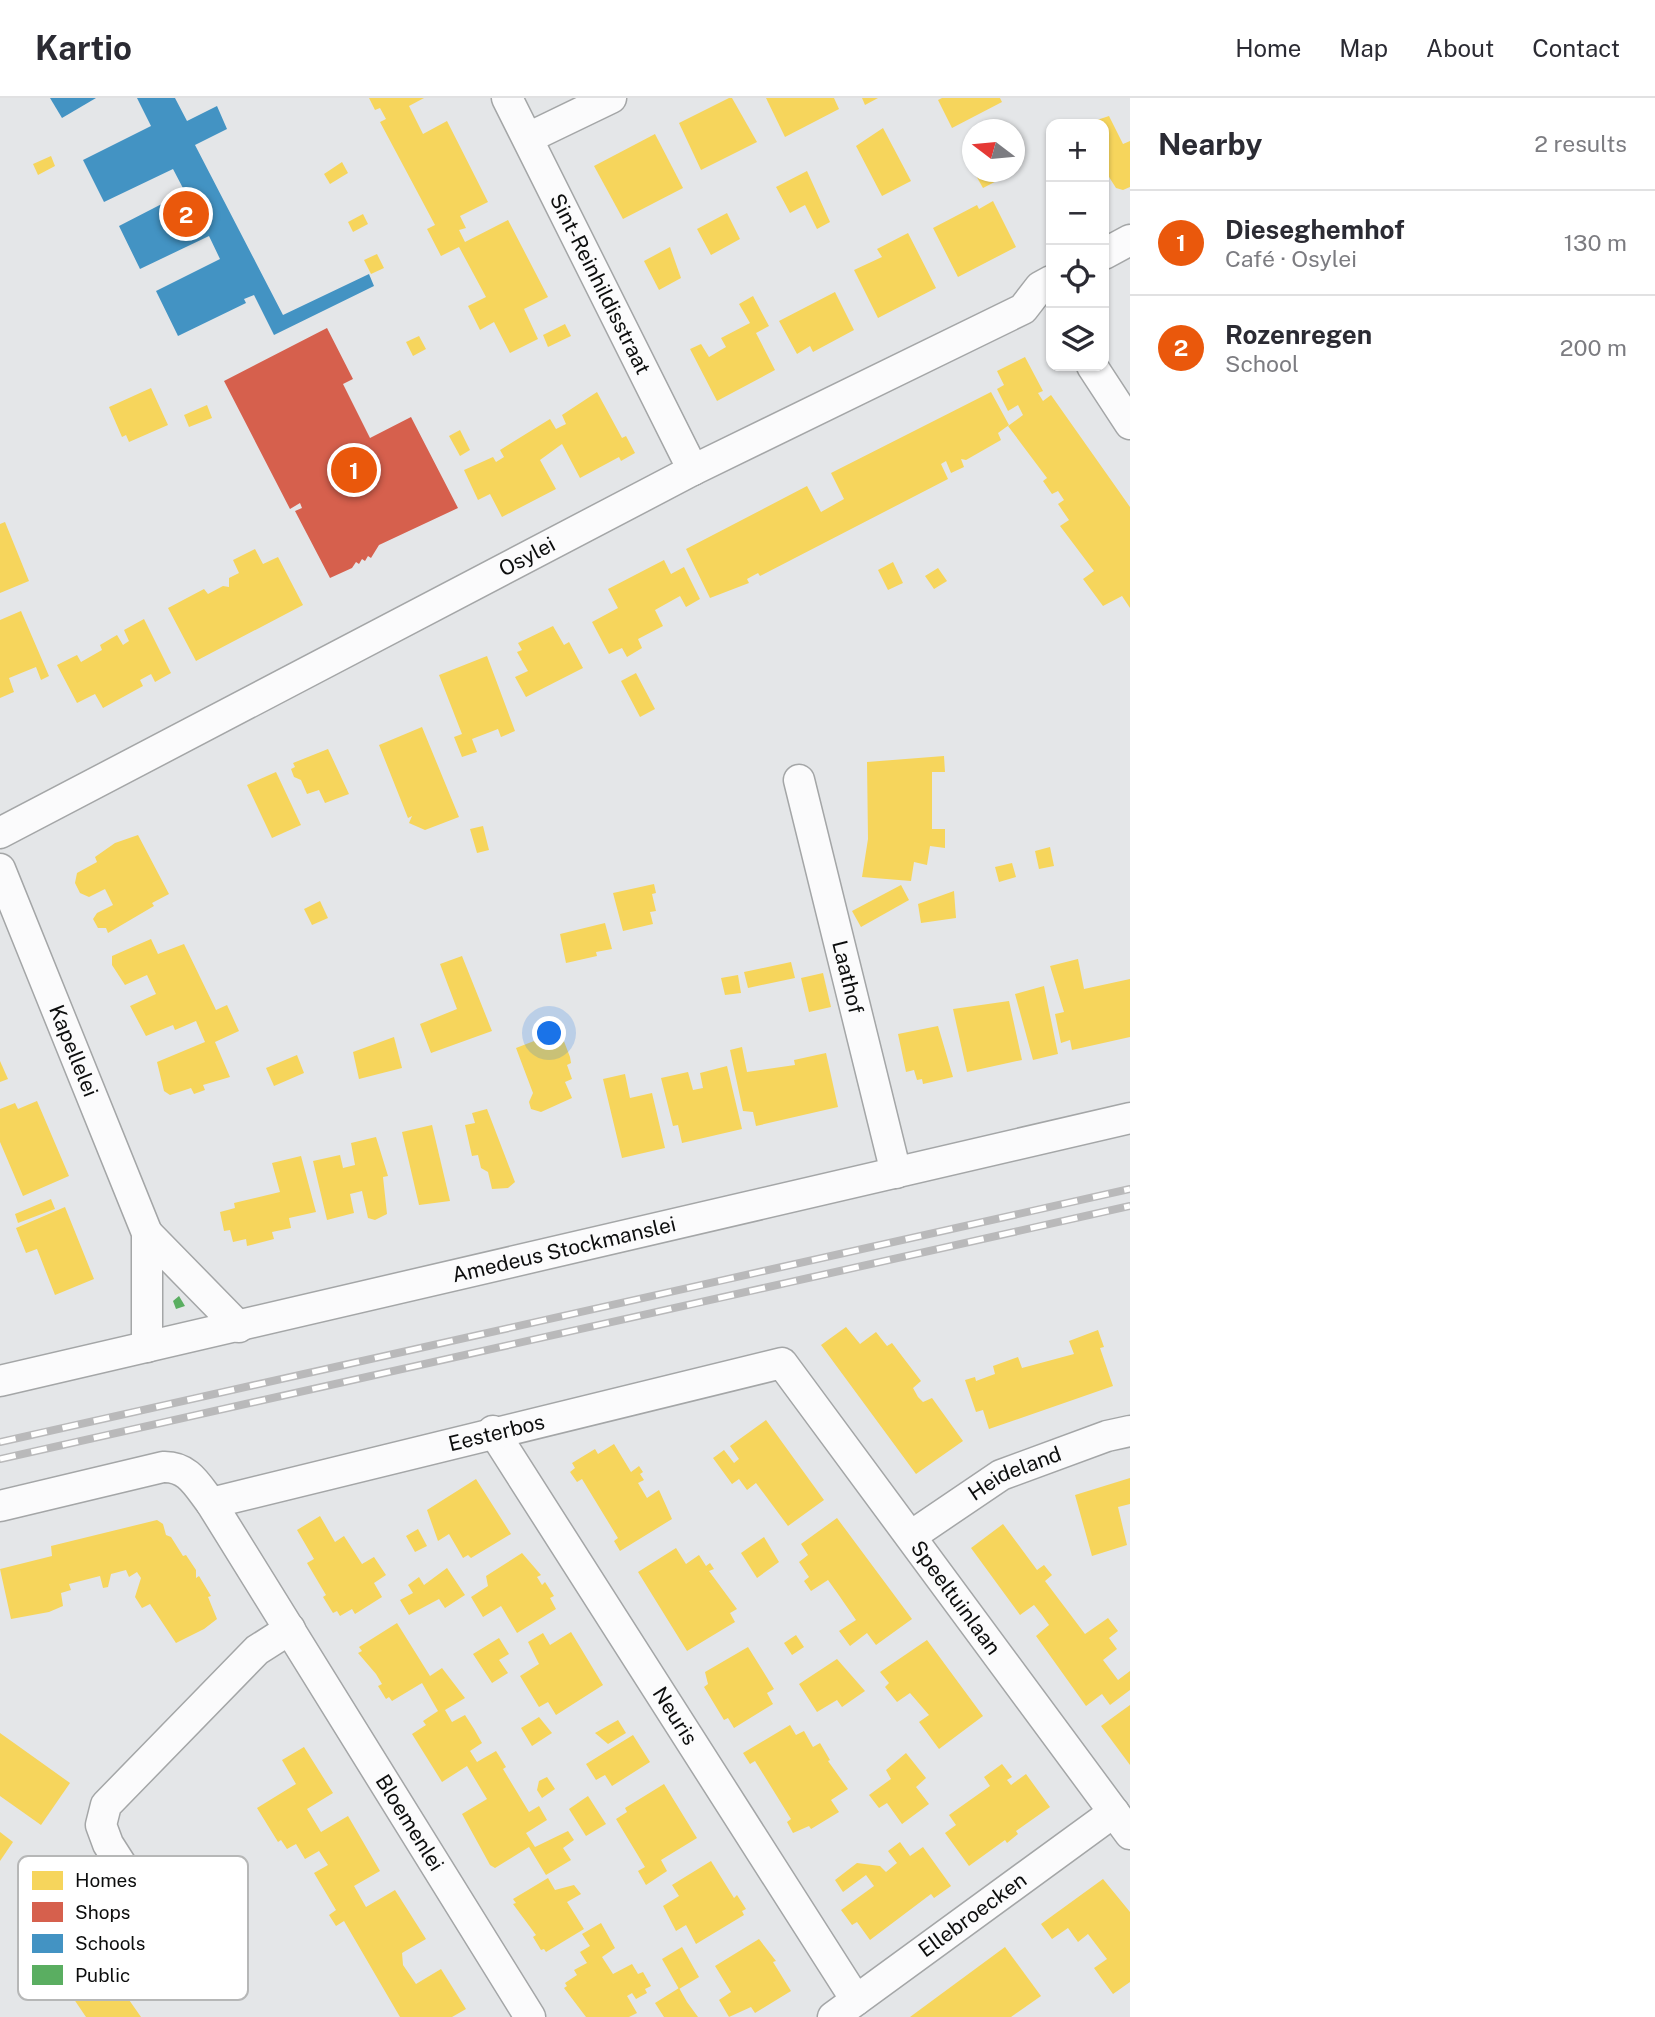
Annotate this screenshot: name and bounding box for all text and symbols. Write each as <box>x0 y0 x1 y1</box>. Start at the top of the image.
text: Kartio <box>35 29 132 67</box>
text: Home <box>1235 34 1301 62</box>
text: Map <box>1339 34 1388 62</box>
text: About <box>1426 34 1494 62</box>
text: Contact <box>1532 34 1620 62</box>
north arrow <box>962 119 1025 182</box>
map controls <box>1046 119 1109 371</box>
button: + <box>1046 119 1109 182</box>
text: Nearby <box>1158 126 1262 162</box>
text: 2 results <box>1534 130 1627 157</box>
button: − <box>1046 182 1109 245</box>
pin: 2 <box>163 188 209 240</box>
street label: Sint-Reinhildisstraat <box>545 189 656 378</box>
text: Dieseghemhof <box>1225 214 1404 245</box>
text: 1 <box>1176 229 1186 256</box>
text: 130 m <box>1564 229 1627 256</box>
button: locate <box>1046 245 1109 308</box>
text: Café · Osylei <box>1225 245 1357 272</box>
button: layers <box>1046 308 1109 371</box>
text: Rozenregen <box>1225 319 1372 350</box>
text: 2 <box>1174 334 1188 361</box>
text: 200 m <box>1560 334 1627 361</box>
text: School <box>1225 350 1299 377</box>
pin: 1 <box>331 444 377 496</box>
street label: Osylei <box>494 531 559 581</box>
street label: Laathof <box>827 938 869 1016</box>
street label: Kapellelei <box>44 1001 104 1100</box>
your location <box>532 1016 566 1050</box>
street label: Amedeus Stockmanslei <box>449 1211 678 1287</box>
street label: Eesterbos <box>446 1409 547 1456</box>
street label: Heideland <box>963 1441 1065 1506</box>
street label: Speeltuinlaan <box>906 1536 1006 1660</box>
street label: Neuris <box>647 1682 703 1749</box>
street label: Bloemenlei <box>371 1770 449 1875</box>
legend <box>18 1856 248 2000</box>
street label: Ellebroecken <box>914 1867 1031 1962</box>
text: Homes <box>75 1869 137 1891</box>
text: Shops <box>75 1901 130 1923</box>
text: Schools <box>75 1932 145 1954</box>
text: Public <box>75 1964 130 1986</box>

